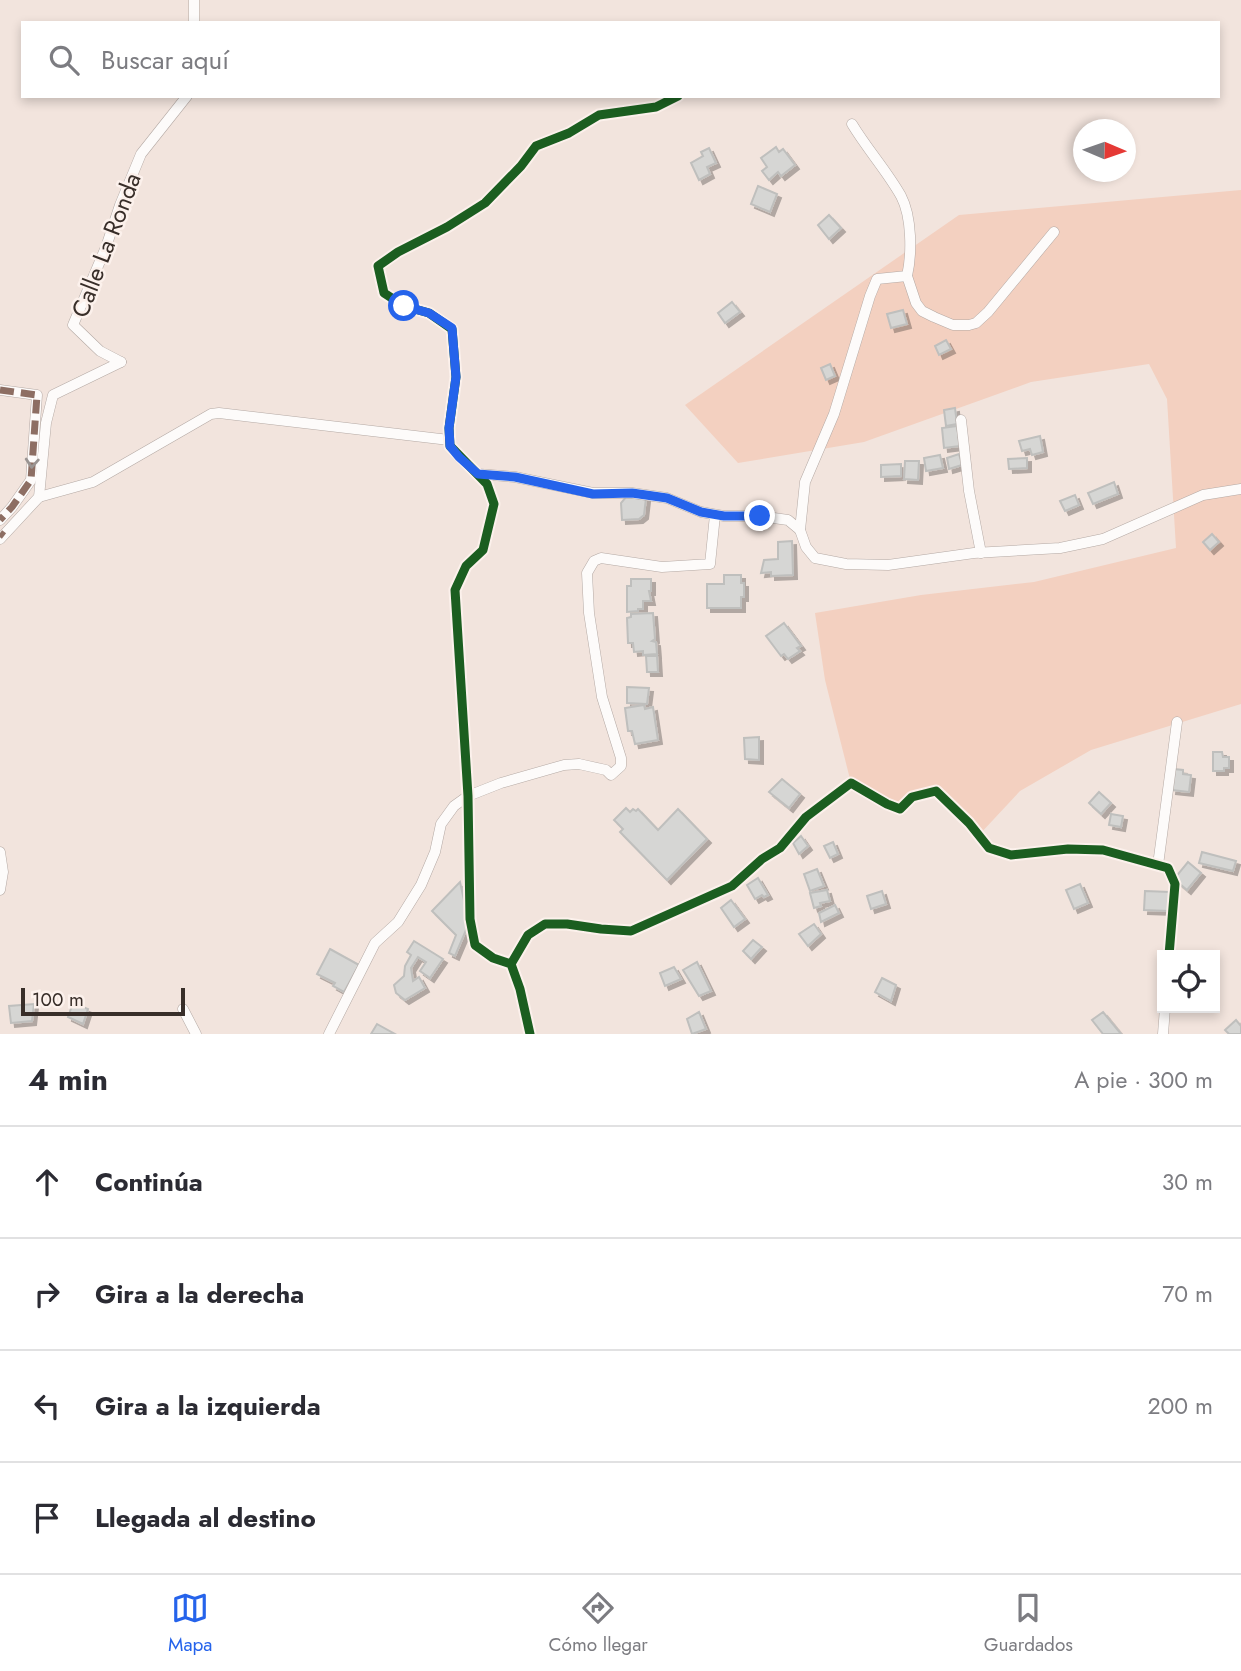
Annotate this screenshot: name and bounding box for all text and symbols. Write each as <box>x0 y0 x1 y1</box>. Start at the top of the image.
search box <box>21 21 1220 98</box>
icon: search <box>45 41 83 79</box>
text: Buscar aquí <box>101 41 229 79</box>
north arrow <box>1073 119 1136 182</box>
street label: Calle La Ronda <box>62 168 150 322</box>
route start <box>388 290 419 321</box>
one-way arrow <box>25 458 40 469</box>
route end <box>744 500 775 531</box>
map controls <box>1157 950 1220 1013</box>
button: locate <box>1157 950 1220 1013</box>
scale bar <box>21 985 186 1017</box>
text: 100 m <box>32 986 84 1013</box>
text: 4 min <box>28 1058 108 1101</box>
text: A pie · 300 m <box>1074 1063 1213 1097</box>
icon: ahead <box>28 1163 66 1201</box>
text: Continúa <box>95 1163 203 1201</box>
text: 30 m <box>1162 1165 1213 1199</box>
icon: right <box>28 1275 66 1313</box>
text: Gira a la derecha <box>95 1275 304 1313</box>
text: 70 m <box>1162 1277 1213 1311</box>
icon: left <box>28 1387 66 1425</box>
text: Gira a la izquierda <box>95 1387 321 1425</box>
text: 200 m <box>1147 1389 1213 1423</box>
icon: arrive <box>28 1499 66 1537</box>
text: Llegada al destino <box>95 1499 316 1537</box>
tab: Mapa <box>168 1589 213 1658</box>
tab: Cómo llegar <box>549 1589 648 1658</box>
tab: Guardados <box>984 1589 1073 1658</box>

